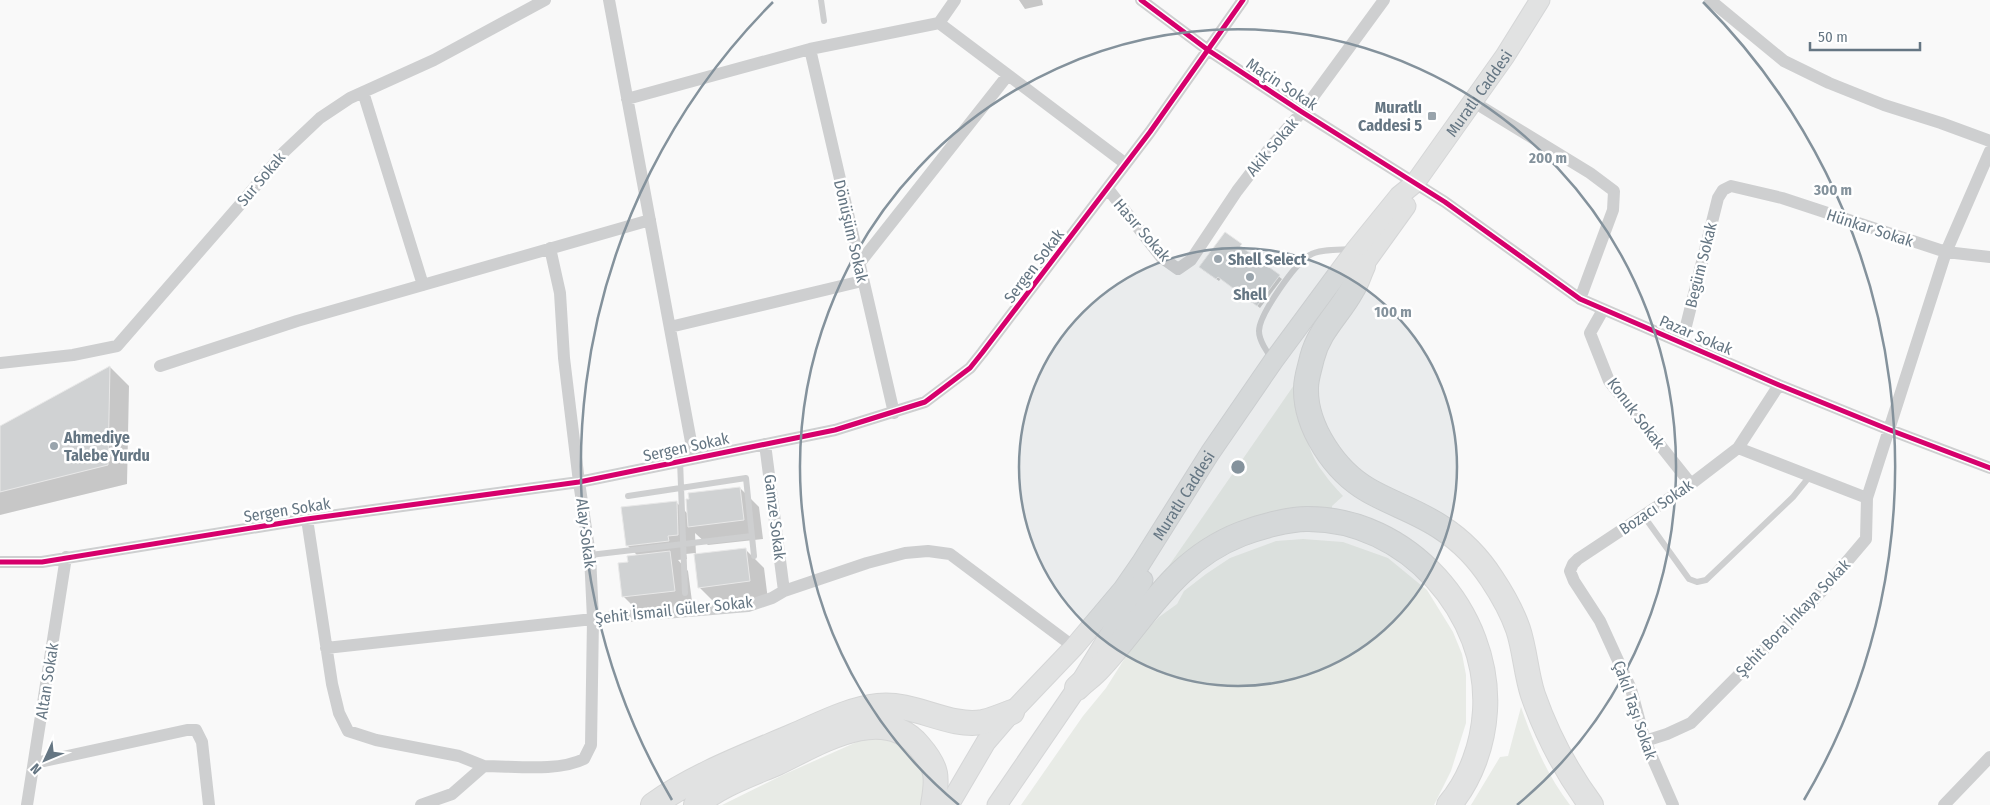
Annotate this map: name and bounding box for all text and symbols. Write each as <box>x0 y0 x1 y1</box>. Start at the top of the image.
scale bar <box>1810 20 1920 52</box>
text: 50 m <box>1818 28 1848 46</box>
street label: Muratlı Caddesi <box>1442 46 1516 140</box>
street label: Maçin Sokak <box>1243 54 1322 114</box>
place label: Muratlı Caddesi 5 <box>1358 98 1422 135</box>
marker: Muratlı Caddesi 5 <box>1426 110 1438 122</box>
street label: Akik Sokak <box>1242 114 1302 180</box>
street label: Sur Sokak <box>233 148 289 210</box>
text: 200 m <box>1528 149 1567 167</box>
street label: Dönüşüm Sokak <box>830 178 872 285</box>
text: 300 m <box>1813 181 1852 199</box>
street label: Hasır Sokak <box>1110 195 1175 266</box>
street label: Hünkar Sokak <box>1824 205 1916 251</box>
street label: Begüm Sokak <box>1681 220 1721 310</box>
street label: Sergen Sokak <box>1000 225 1068 307</box>
place label: Shell Select <box>1228 250 1307 269</box>
marker: Shell Select <box>1212 253 1224 265</box>
marker: Shell <box>1244 271 1256 283</box>
place label: Shell <box>1233 285 1267 304</box>
text: 100 m <box>1374 303 1412 321</box>
street label: Pazar Sokak <box>1657 311 1736 359</box>
street label: Konuk Sokak <box>1603 374 1669 453</box>
place label: Ahmediye Talebe Yurdu <box>63 428 150 465</box>
street label: Sergen Sokak <box>641 429 731 465</box>
marker: Ahmediye Talebe Yurdu <box>48 440 60 452</box>
street label: Muratlı Caddesi <box>1148 447 1218 543</box>
centre of rings <box>1229 458 1247 476</box>
street label: Gamze Sokak <box>760 473 790 561</box>
street label: Bozacı Sokak <box>1616 475 1697 539</box>
street label: Sergen Sokak <box>242 494 332 526</box>
street label: Alay Sokak <box>572 497 600 569</box>
street label: Şehit Bora İnkaya Sokak <box>1732 555 1854 681</box>
street label: Şehit İsmail Güler Sokak <box>594 592 754 628</box>
street label: Altan Sokak <box>32 641 62 720</box>
street label: Çakıl Taşı Sokak <box>1608 658 1661 763</box>
north arrow <box>20 735 70 785</box>
text: N <box>27 760 45 778</box>

